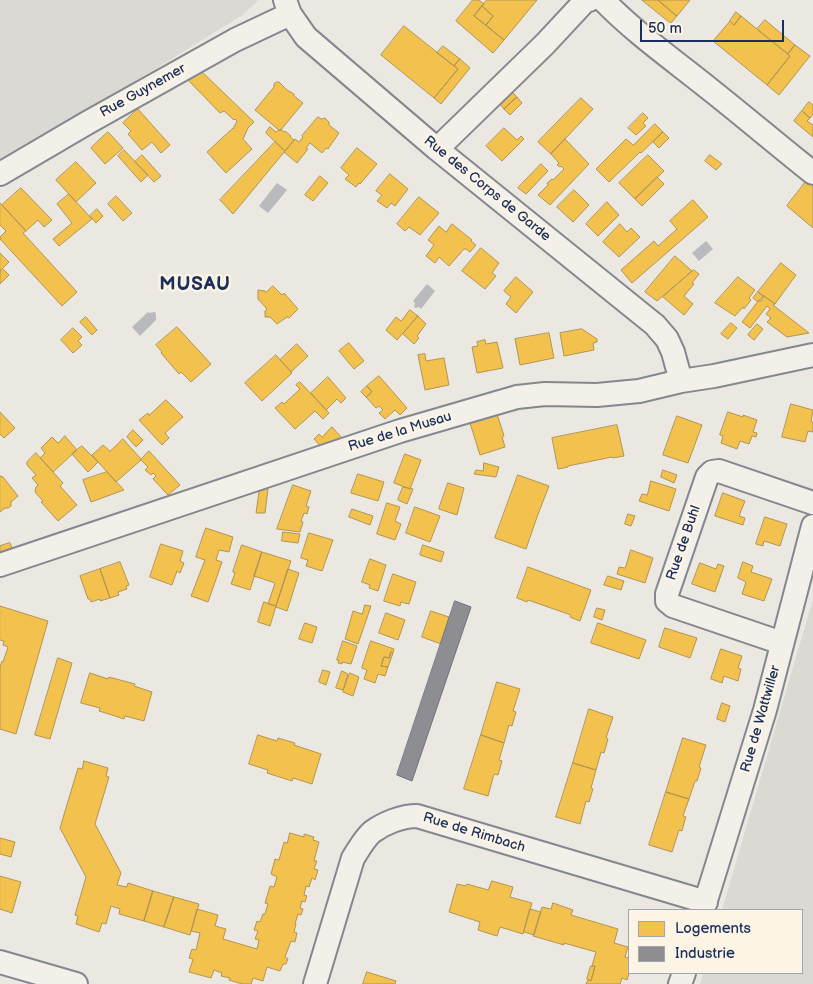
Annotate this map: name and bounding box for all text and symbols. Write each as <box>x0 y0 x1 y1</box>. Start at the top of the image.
scale bar <box>643 10 787 42</box>
text: 50 m <box>648 19 682 38</box>
street label: Rue Guynemer <box>97 60 189 122</box>
street label: Rue des Corps de Garde <box>420 133 554 245</box>
district label: MUSAU <box>159 274 231 296</box>
street label: Rue de la Musau <box>346 408 454 456</box>
street label: Rue de Buhl <box>663 503 705 583</box>
street label: Rue de Wattwiller <box>738 664 784 774</box>
street label: Rue de Rimbach <box>421 809 527 857</box>
legend <box>628 909 803 974</box>
text: Logements <box>675 919 751 938</box>
text: Industrie <box>675 944 735 963</box>

